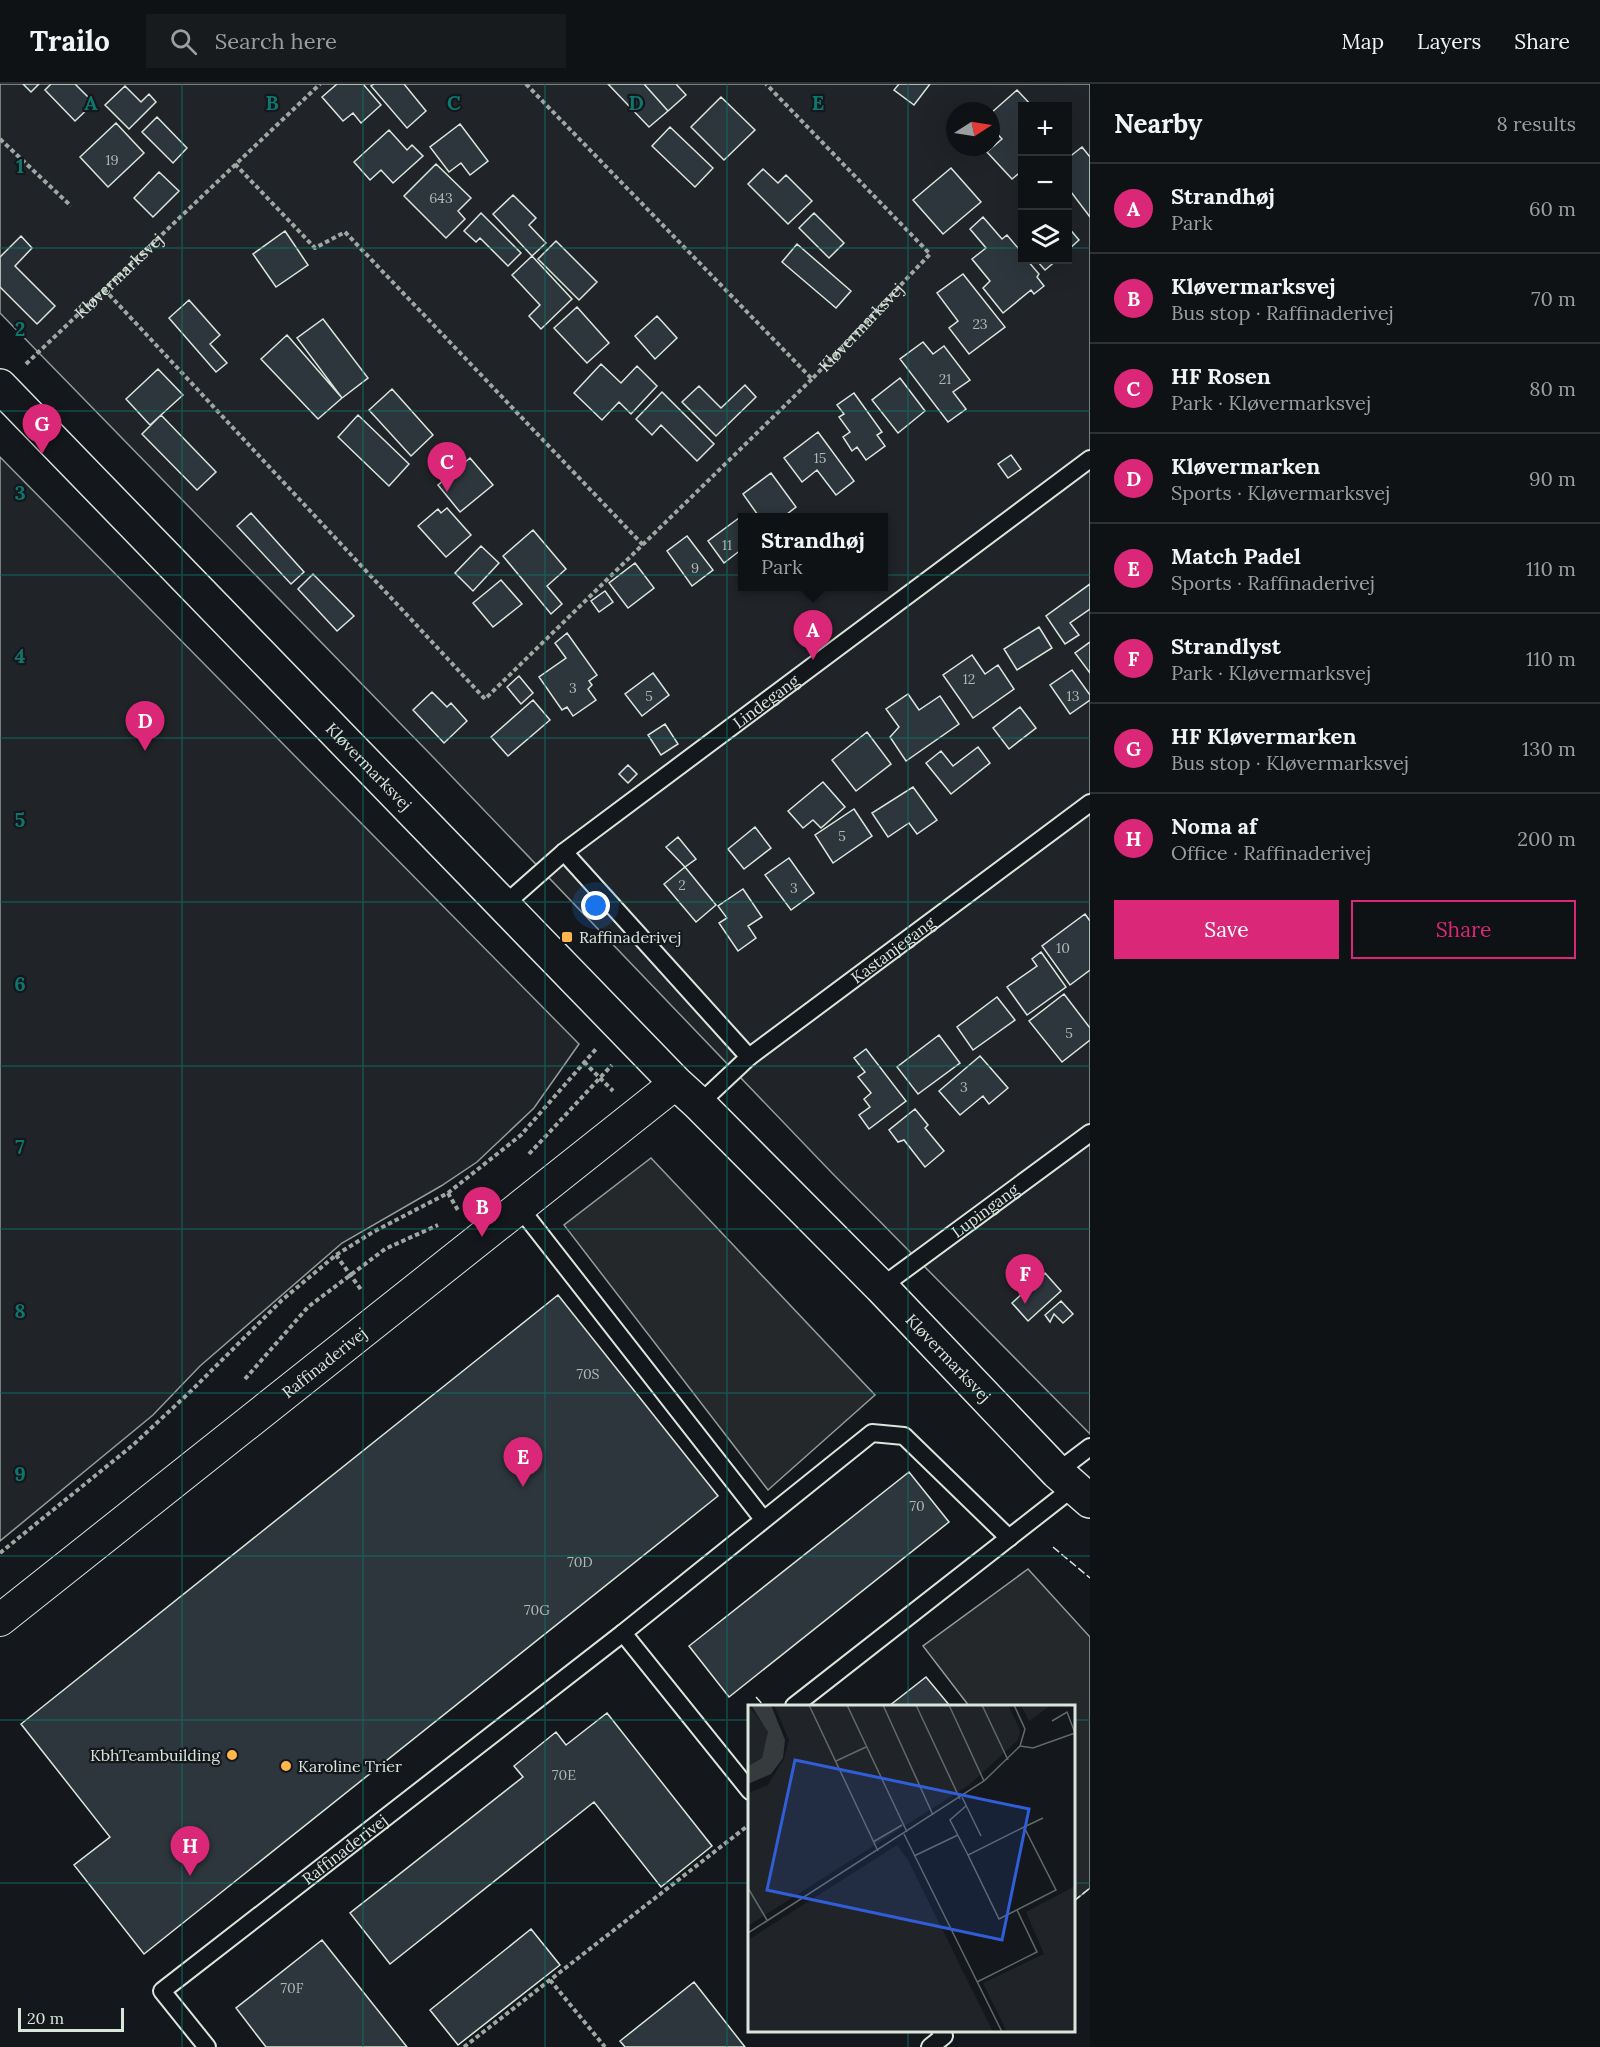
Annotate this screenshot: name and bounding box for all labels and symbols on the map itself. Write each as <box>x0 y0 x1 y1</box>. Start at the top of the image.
text: A <box>84 90 98 115</box>
text: B <box>265 90 279 115</box>
text: C <box>447 90 461 115</box>
text: D <box>628 90 644 115</box>
text: E <box>812 90 824 115</box>
north arrow <box>946 102 1000 156</box>
house number: 19 <box>105 151 119 169</box>
text: 1 <box>16 153 24 178</box>
house number: 643 <box>429 189 453 207</box>
street label: Kløvermarksvej <box>70 229 167 322</box>
street label: Kløvermarksvej <box>814 279 907 376</box>
house number: 23 <box>972 315 988 333</box>
text: 2 <box>15 316 25 341</box>
house number: 21 <box>939 370 951 388</box>
pin: G <box>22 404 62 454</box>
pin: C <box>428 442 466 492</box>
house number: 15 <box>814 449 826 467</box>
text: 3 <box>14 480 26 505</box>
house number: 11 <box>722 536 732 554</box>
house number: 9 <box>691 559 699 577</box>
pin: A <box>794 610 832 660</box>
text: 4 <box>15 643 26 668</box>
street label: Lindegang <box>729 669 804 732</box>
house number: 12 <box>963 670 975 688</box>
house number: 3 <box>569 679 577 697</box>
house number: 5 <box>645 687 653 705</box>
house number: 13 <box>1067 687 1080 705</box>
pin: D <box>126 702 164 751</box>
street label: Kløvermarksvej <box>322 718 416 815</box>
text: 5 <box>15 807 26 832</box>
house number: 5 <box>838 827 846 845</box>
house number: 2 <box>678 876 686 894</box>
house number: 3 <box>790 879 798 897</box>
your location <box>581 891 610 920</box>
street label: Kastanjegang <box>847 911 940 988</box>
place label: Raffinaderivej <box>579 927 681 947</box>
marker: Raffinaderivej <box>560 930 574 944</box>
house number: 10 <box>1056 939 1070 957</box>
text: 6 <box>14 971 26 996</box>
house number: 5 <box>1065 1024 1073 1042</box>
house number: 3 <box>960 1078 968 1096</box>
text: 7 <box>15 1134 25 1159</box>
street label: Lupingang <box>947 1179 1023 1242</box>
pin: B <box>462 1188 502 1237</box>
pin: F <box>1006 1254 1044 1304</box>
text: 8 <box>14 1298 26 1323</box>
street label: Kløvermarksvej <box>902 1309 995 1406</box>
street label: Raffinaderivej <box>278 1323 370 1402</box>
house number: 70S <box>576 1365 600 1383</box>
pin: E <box>504 1438 542 1487</box>
text: 9 <box>14 1461 26 1486</box>
house number: 70 <box>909 1497 925 1515</box>
house number: 70D <box>567 1553 593 1571</box>
house number: 70G <box>524 1601 550 1619</box>
inset map <box>748 1705 1075 2032</box>
place label: KbhTeambuilding <box>90 1745 221 1765</box>
marker: KbhTeambuilding <box>225 1748 239 1762</box>
place label: Karoline Trier <box>298 1756 402 1776</box>
marker: Karoline Trier <box>279 1759 293 1773</box>
house number: 70E <box>552 1766 576 1784</box>
street label: Raffinaderivej <box>298 1810 391 1889</box>
pin: H <box>170 1826 210 1876</box>
house number: 70F <box>281 1979 304 1997</box>
scale bar <box>18 2005 124 2032</box>

